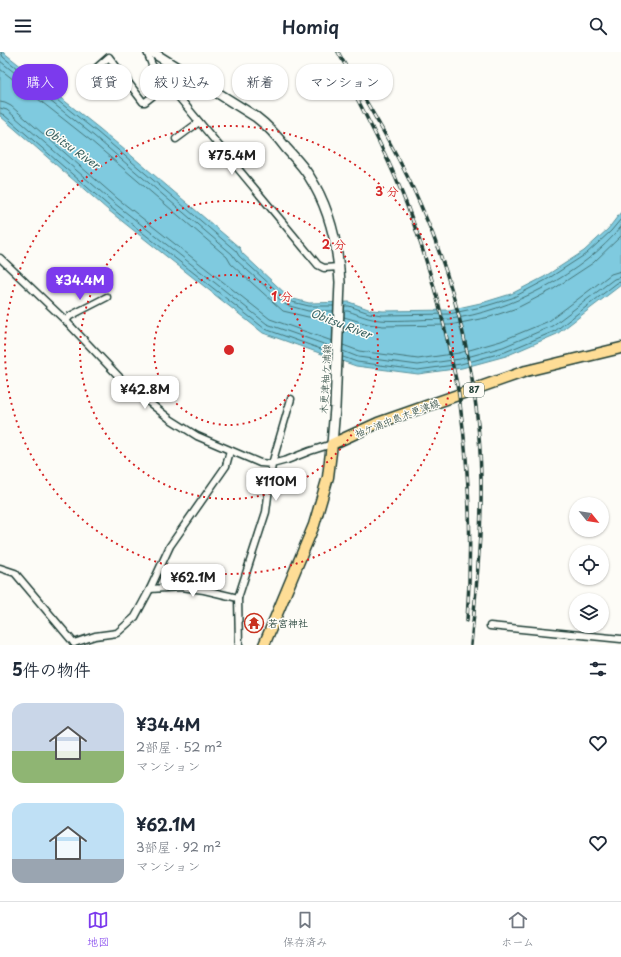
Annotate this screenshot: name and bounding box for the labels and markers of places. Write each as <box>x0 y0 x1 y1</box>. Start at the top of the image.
pin: ¥75.4M <box>199 142 265 176</box>
pin: ¥34.4M <box>47 267 113 301</box>
centre of rings <box>222 343 236 357</box>
pin: ¥42.8M <box>112 376 178 410</box>
pin: ¥110M <box>248 468 304 502</box>
pin: ¥62.1M <box>160 564 226 598</box>
temple icon: 若宮神社 <box>243 612 265 634</box>
place label: 若宮神社 <box>268 615 308 630</box>

